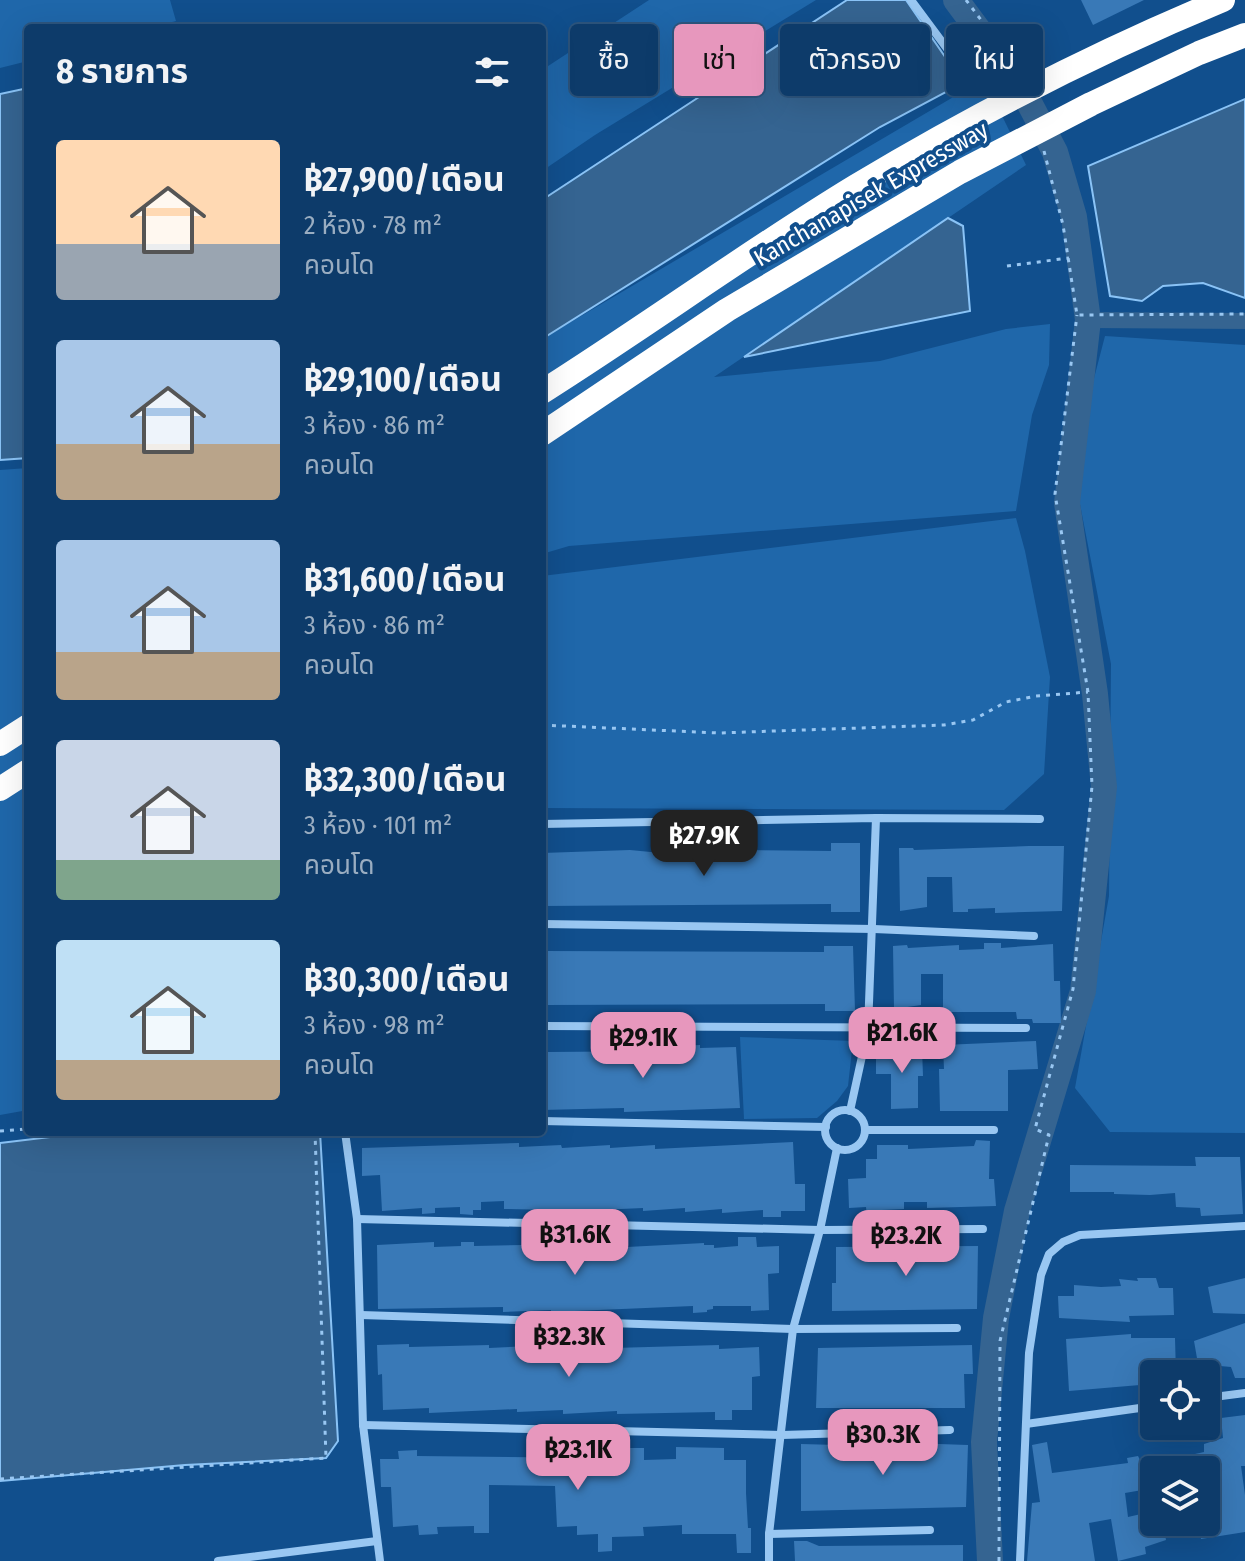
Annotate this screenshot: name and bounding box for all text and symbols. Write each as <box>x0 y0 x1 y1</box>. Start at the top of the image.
chip: ซื้อ <box>570 24 658 96</box>
chip: เช่า <box>674 24 764 96</box>
chip: ตัวกรอง <box>780 24 930 96</box>
chip: ใหม่ <box>946 24 1043 96</box>
icon: filters <box>470 50 514 94</box>
text: 8 รายการ <box>56 51 188 92</box>
street label: Kanchanapisek Expressway <box>749 115 993 272</box>
text: ฿27,900/เดือน <box>304 159 505 200</box>
icon: home <box>120 172 216 268</box>
text: 2 ห้อง · 78 m² <box>304 210 442 241</box>
text: คอนโด <box>304 250 375 281</box>
text: ฿29,100/เดือน <box>304 359 502 400</box>
icon: home <box>120 372 216 468</box>
text: 3 ห้อง · 86 m² <box>304 410 445 441</box>
text: คอนโด <box>304 450 375 481</box>
text: ฿31,600/เดือน <box>304 559 505 600</box>
icon: home <box>120 572 216 668</box>
text: 3 ห้อง · 86 m² <box>304 610 445 641</box>
text: คอนโด <box>304 650 375 681</box>
text: ฿32,300/เดือน <box>304 759 506 800</box>
icon: home <box>120 772 216 868</box>
text: 3 ห้อง · 101 m² <box>304 810 452 841</box>
pin: ฿27.9K <box>639 810 769 878</box>
text: ฿27.9K <box>669 820 739 851</box>
text: คอนโด <box>304 850 375 881</box>
text: ฿30,300/เดือน <box>304 959 509 1000</box>
icon: home <box>120 972 216 1068</box>
pin: ฿21.6K <box>837 1007 967 1075</box>
text: 3 ห้อง · 98 m² <box>304 1010 445 1041</box>
pin: ฿29.1K <box>578 1012 708 1080</box>
text: ฿21.6K <box>867 1017 937 1048</box>
text: ฿29.1K <box>609 1022 677 1053</box>
text: คอนโด <box>304 1050 375 1081</box>
pin: ฿31.6K <box>510 1209 640 1277</box>
pin: ฿23.2K <box>841 1210 971 1278</box>
text: ฿31.6K <box>539 1219 611 1250</box>
text: ฿23.2K <box>870 1220 942 1251</box>
pin: ฿32.3K <box>504 1311 634 1379</box>
text: ฿32.3K <box>533 1321 605 1352</box>
map controls <box>1140 1360 1220 1536</box>
button: locate <box>1140 1360 1220 1440</box>
pin: ฿30.3K <box>818 1409 948 1477</box>
text: ฿30.3K <box>846 1419 920 1450</box>
pin: ฿23.1K <box>513 1424 643 1492</box>
text: ฿23.1K <box>544 1434 612 1465</box>
button: layers <box>1140 1456 1220 1536</box>

